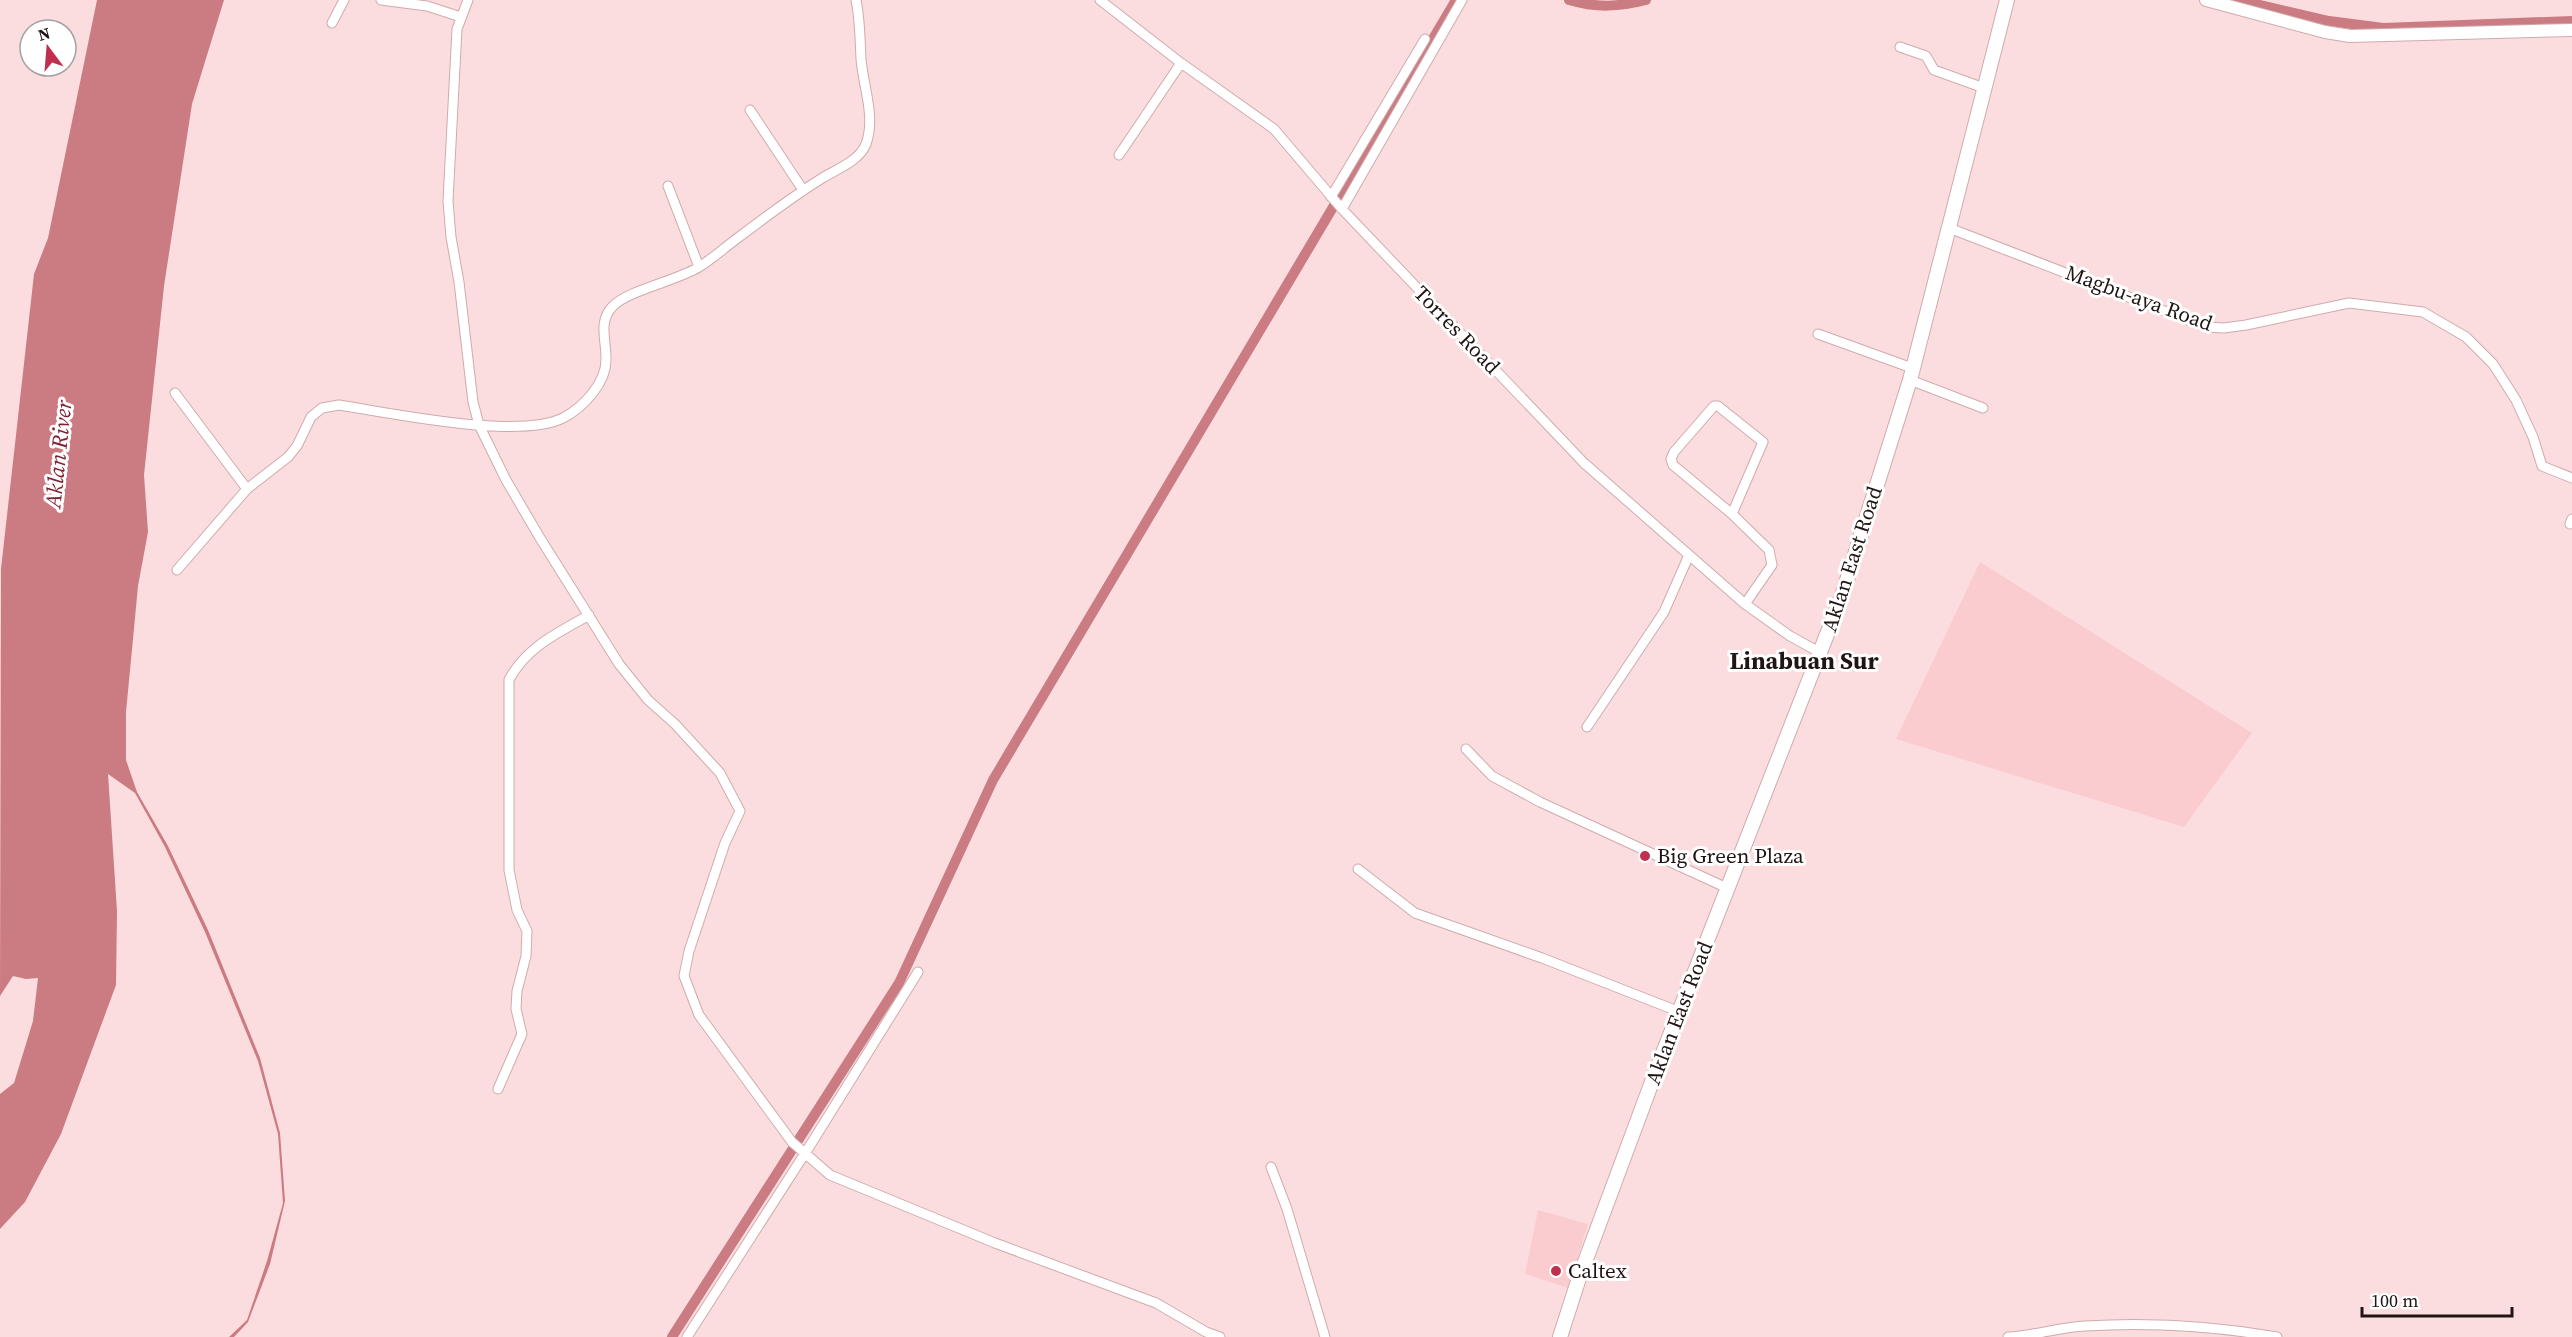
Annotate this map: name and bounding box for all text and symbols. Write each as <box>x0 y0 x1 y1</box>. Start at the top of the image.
north arrow <box>18 18 78 78</box>
text: N <box>35 21 53 46</box>
street label: Magbu-aya Road <box>2062 257 2217 338</box>
street label: Torres Road <box>1408 279 1507 380</box>
water label: Aklan River <box>37 397 79 512</box>
street label: Aklan East Road <box>1814 482 1889 635</box>
district label: Linabuan Sur <box>1729 644 1879 677</box>
place label: Big Green Plaza <box>1657 841 1804 870</box>
marker: Big Green Plaza <box>1638 849 1652 863</box>
street label: Aklan East Road <box>1638 937 1719 1089</box>
place label: Caltex <box>1568 1256 1627 1285</box>
marker: Caltex <box>1549 1264 1563 1278</box>
scale bar <box>2362 1280 2512 1318</box>
text: 100 m <box>2371 1288 2418 1313</box>

